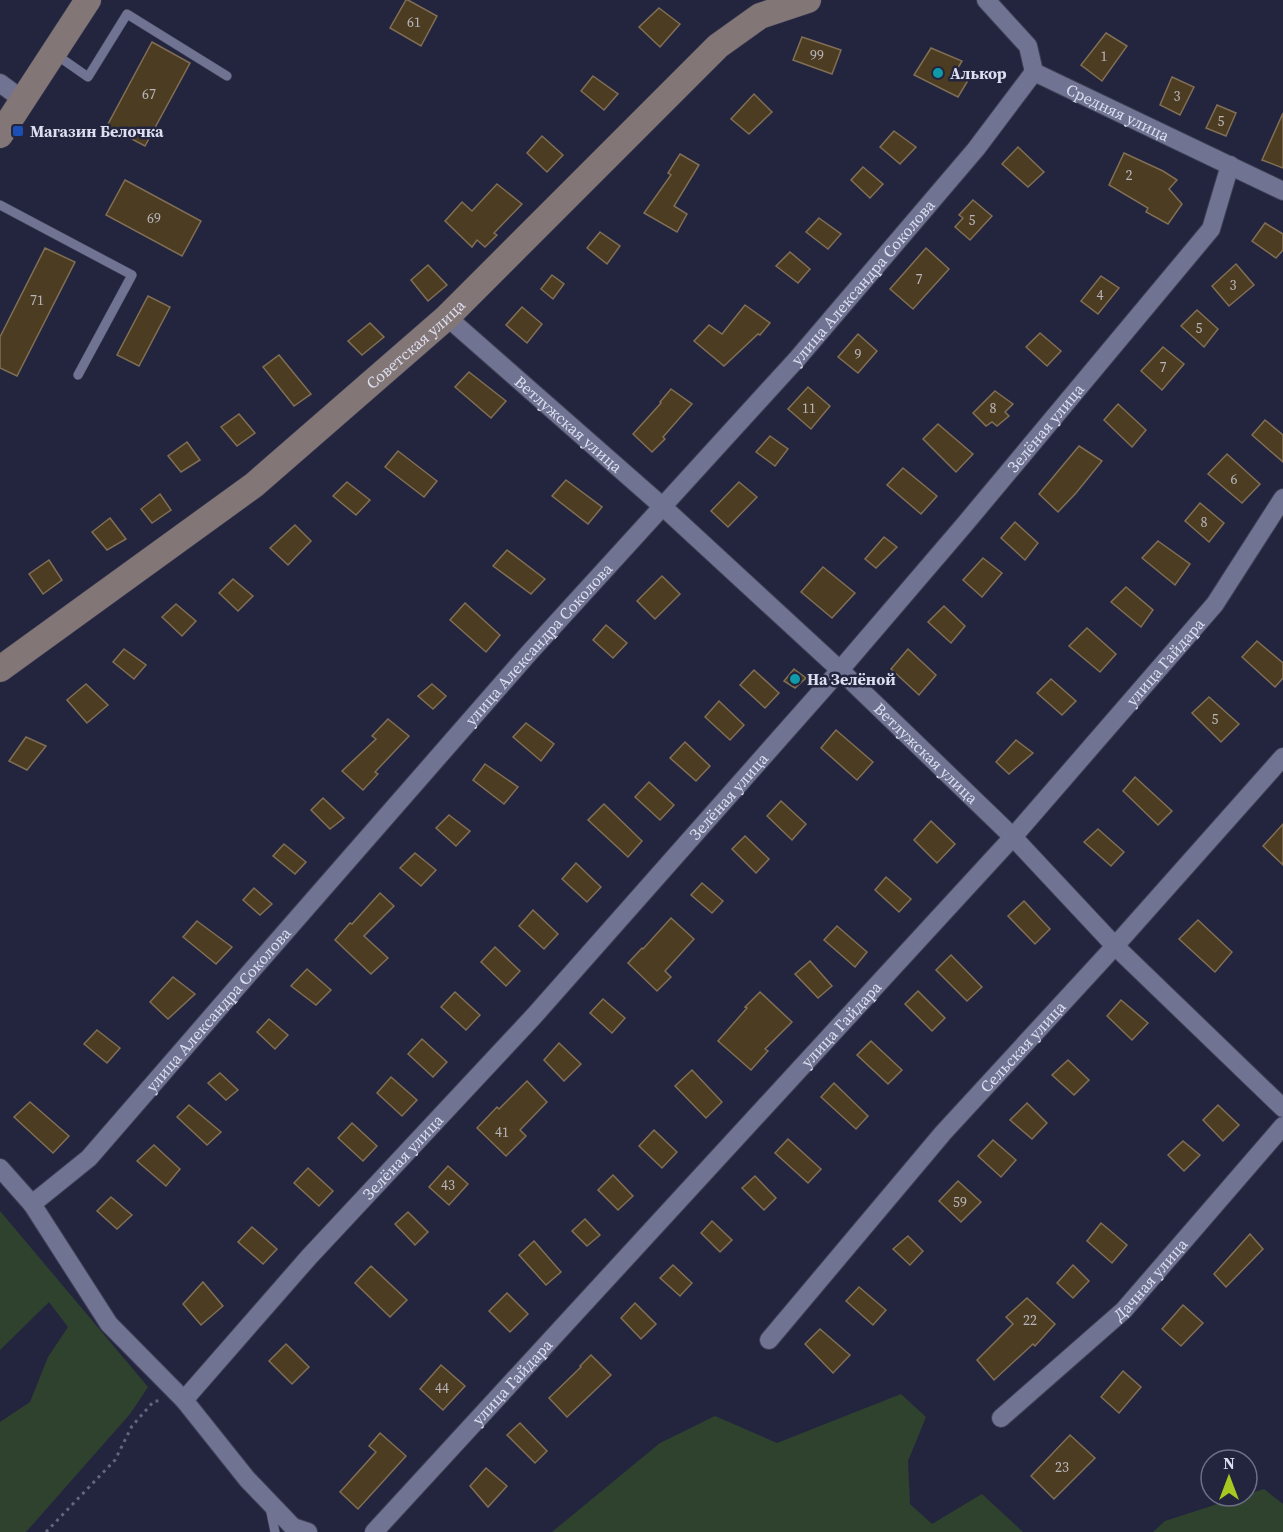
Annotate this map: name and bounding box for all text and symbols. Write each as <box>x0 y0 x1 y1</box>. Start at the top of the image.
house number: 61 <box>407 12 421 32</box>
house number: 99 <box>810 45 824 65</box>
house number: 1 <box>1101 46 1108 66</box>
place label: Алькор <box>950 62 1007 84</box>
marker: Алькор <box>931 66 945 80</box>
street label: Средняя улица <box>1063 78 1174 147</box>
house number: 67 <box>142 84 156 104</box>
house number: 3 <box>1174 86 1181 106</box>
house number: 5 <box>1218 111 1225 131</box>
place label: Магазин Белочка <box>30 120 164 142</box>
marker: Магазин Белочка <box>11 124 25 138</box>
house number: 2 <box>1126 165 1133 185</box>
street label: улица Александра Соколова <box>786 194 940 370</box>
house number: 69 <box>147 208 161 228</box>
house number: 5 <box>969 210 976 230</box>
house number: 7 <box>916 269 923 289</box>
house number: 3 <box>1230 275 1237 295</box>
house number: 4 <box>1097 285 1104 305</box>
house number: 71 <box>30 290 44 310</box>
street label: Советская улица <box>361 294 470 394</box>
house number: 5 <box>1196 318 1203 338</box>
house number: 9 <box>855 344 862 364</box>
house number: 7 <box>1160 357 1167 377</box>
street label: Ветлужская улица <box>510 370 628 478</box>
street label: Зелёная улица <box>1002 378 1089 477</box>
house number: 11 <box>802 398 816 418</box>
house number: 8 <box>990 398 997 418</box>
house number: 6 <box>1231 469 1238 489</box>
house number: 8 <box>1201 512 1208 532</box>
street label: улица Александра Соколова <box>460 557 618 730</box>
street label: улица Гайдара <box>1121 612 1210 710</box>
place label: На Зелёной <box>807 668 896 690</box>
marker: На Зелёной <box>788 672 802 686</box>
street label: Ветлужская улица <box>869 698 984 809</box>
house number: 5 <box>1212 709 1219 729</box>
street label: Зелёная улица <box>684 747 773 845</box>
street label: улица Александра Соколова <box>140 922 296 1096</box>
street label: улица Гайдара <box>796 976 887 1072</box>
street label: Сельская улица <box>975 995 1071 1097</box>
street label: Зелёная улица <box>357 1109 449 1204</box>
house number: 41 <box>495 1122 509 1142</box>
house number: 43 <box>441 1175 455 1195</box>
house number: 59 <box>953 1192 967 1212</box>
street label: Дачная улица <box>1108 1233 1193 1326</box>
house number: 22 <box>1023 1310 1037 1330</box>
street label: улица Гайдара <box>467 1333 558 1430</box>
house number: 44 <box>435 1378 449 1398</box>
north arrow <box>1199 1448 1259 1508</box>
text: N <box>1223 1452 1235 1474</box>
house number: 23 <box>1055 1457 1069 1477</box>

